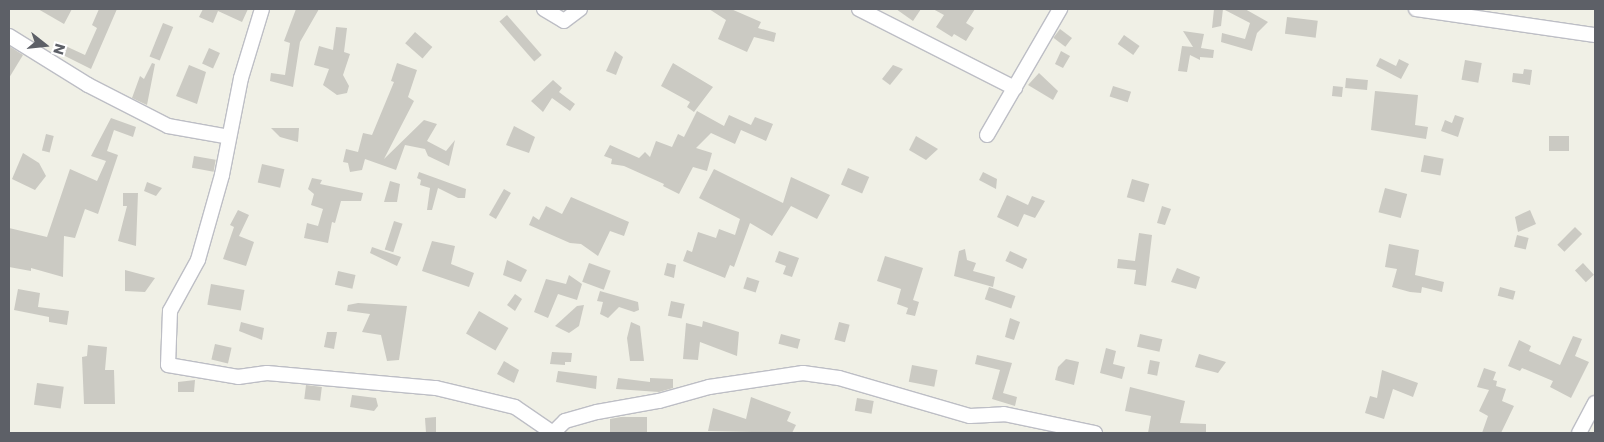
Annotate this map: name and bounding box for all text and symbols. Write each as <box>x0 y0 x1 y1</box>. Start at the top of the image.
north arrow <box>20 20 70 70</box>
text: N <box>48 41 70 57</box>

